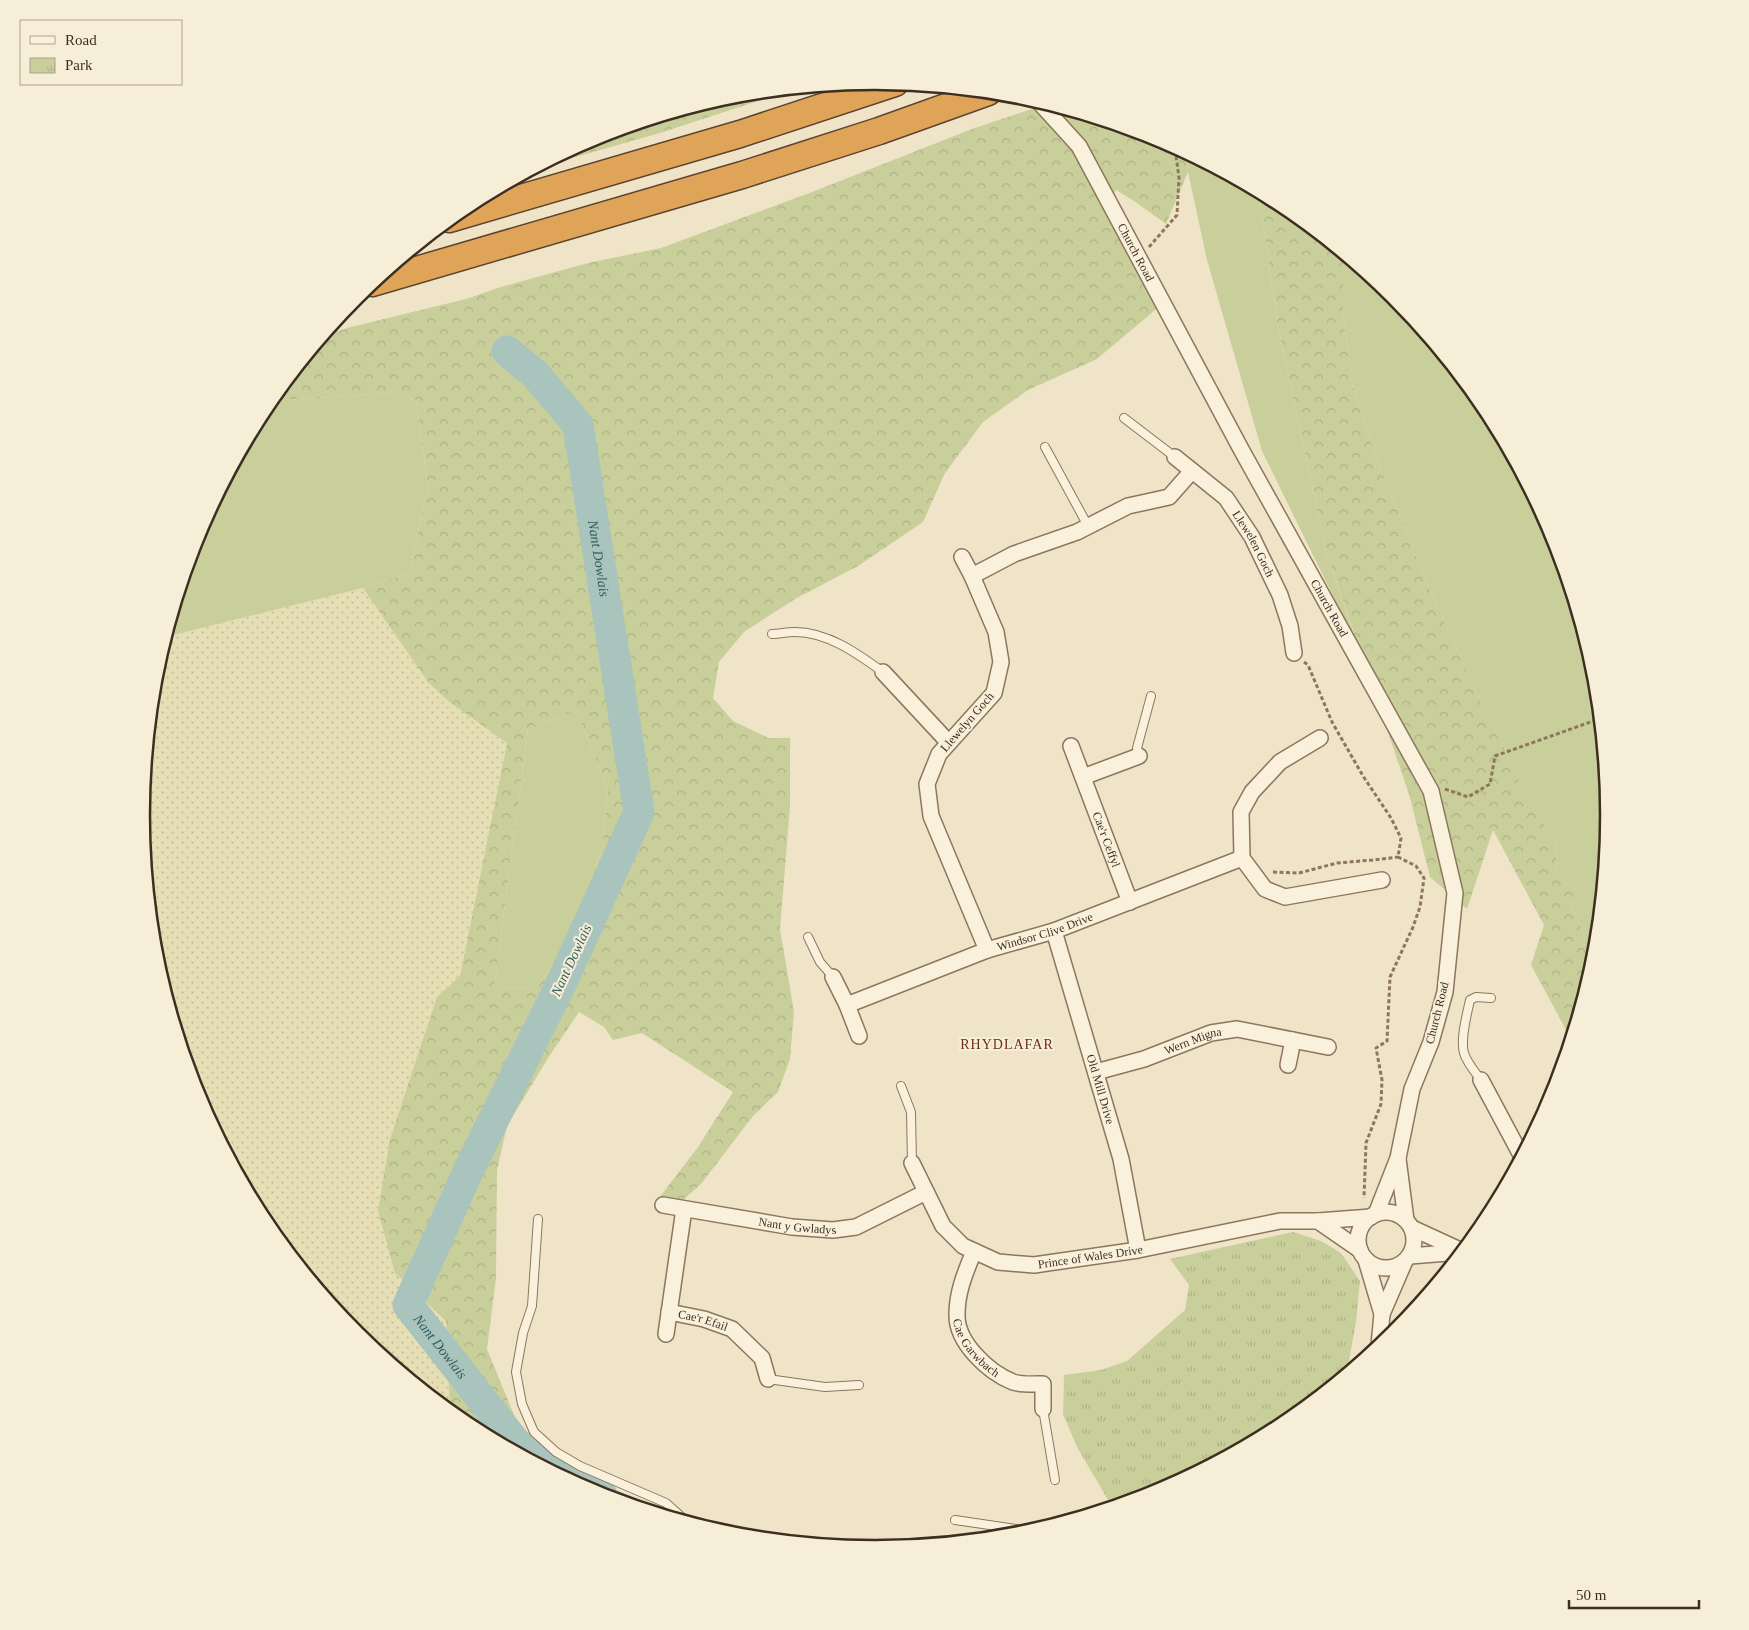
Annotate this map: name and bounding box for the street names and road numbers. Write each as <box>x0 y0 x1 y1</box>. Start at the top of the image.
street label: Church Road <box>1115 221 1157 284</box>
street label: Llewelen Goch <box>1229 508 1277 579</box>
street label: Church Road <box>1308 577 1351 639</box>
street label: Llewelyn Goch <box>937 689 997 755</box>
street label: Cae'r Ceffyl <box>1090 810 1123 870</box>
street label: Windsor Clive Drive <box>995 910 1095 954</box>
street label: Church Road <box>1423 980 1451 1046</box>
street label: Wern Migna <box>1162 1024 1223 1057</box>
street label: Old Mill Drive <box>1084 1053 1117 1126</box>
street label: Nant y Gwladys <box>757 1214 837 1237</box>
street label: Prince of Wales Drive <box>1037 1242 1144 1271</box>
street label: Cae'r Efail <box>677 1307 730 1334</box>
street label: Cae Garwbach <box>950 1318 1002 1380</box>

